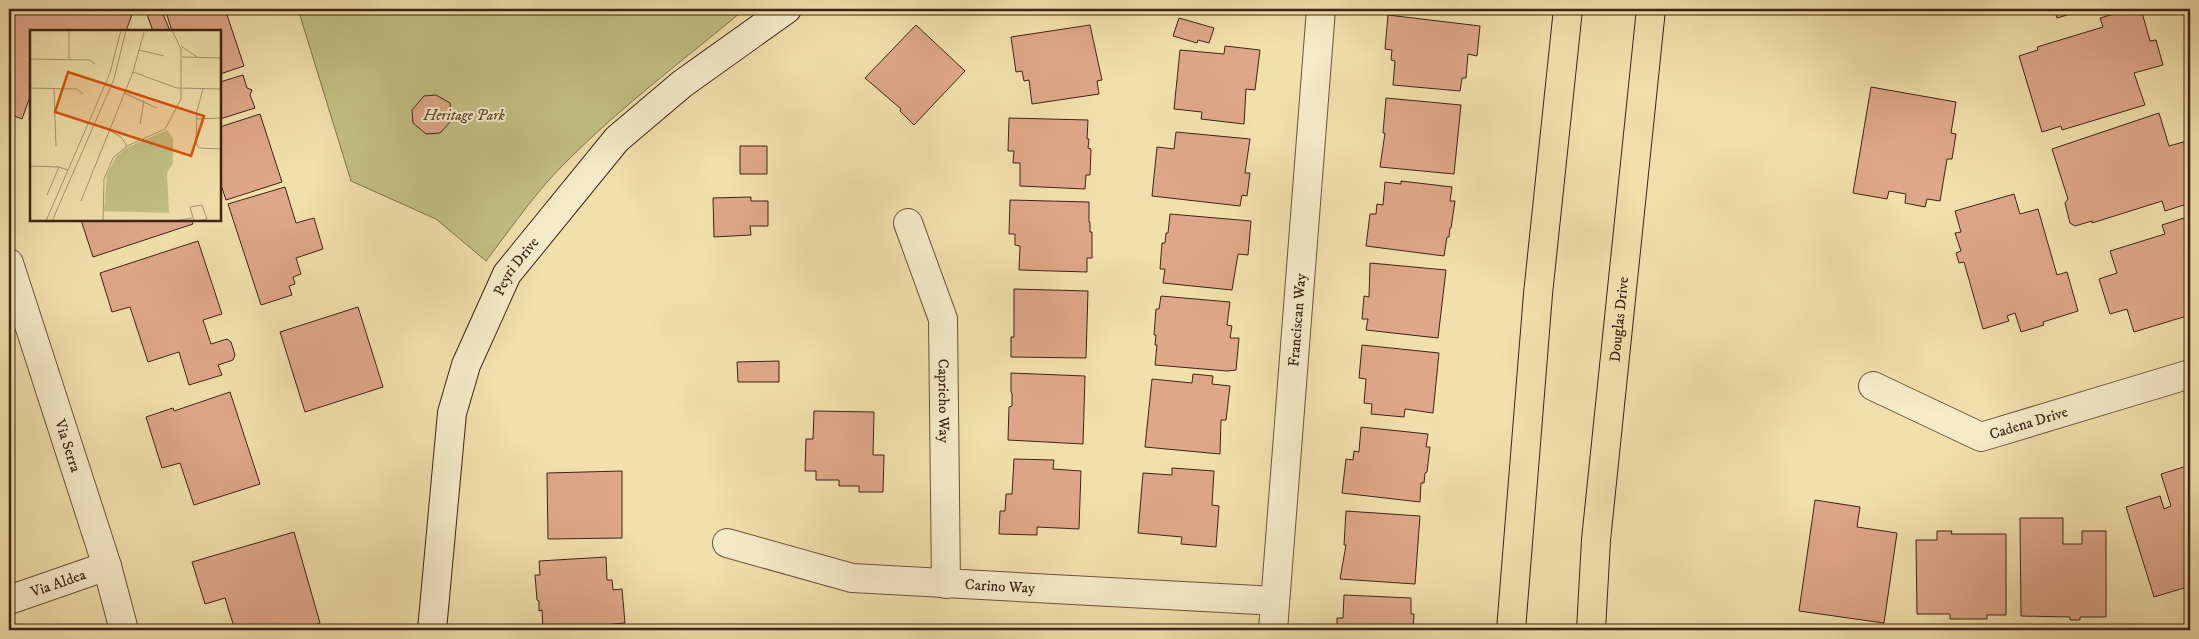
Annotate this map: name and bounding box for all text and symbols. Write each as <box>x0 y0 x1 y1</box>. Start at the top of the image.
inset map <box>30 30 221 221</box>
park label: Heritage Park <box>422 106 505 125</box>
street label: Peyri Drive <box>489 233 543 299</box>
street label: Franciscan Way <box>1284 272 1310 367</box>
street label: Douglas Drive <box>1605 276 1633 363</box>
street label: Capricho Way <box>934 359 954 444</box>
street label: Cadena Drive <box>1987 402 2070 443</box>
street label: Via Serra <box>50 416 86 475</box>
street label: Via Aldea <box>27 564 89 602</box>
street label: Carino Way <box>964 575 1037 597</box>

